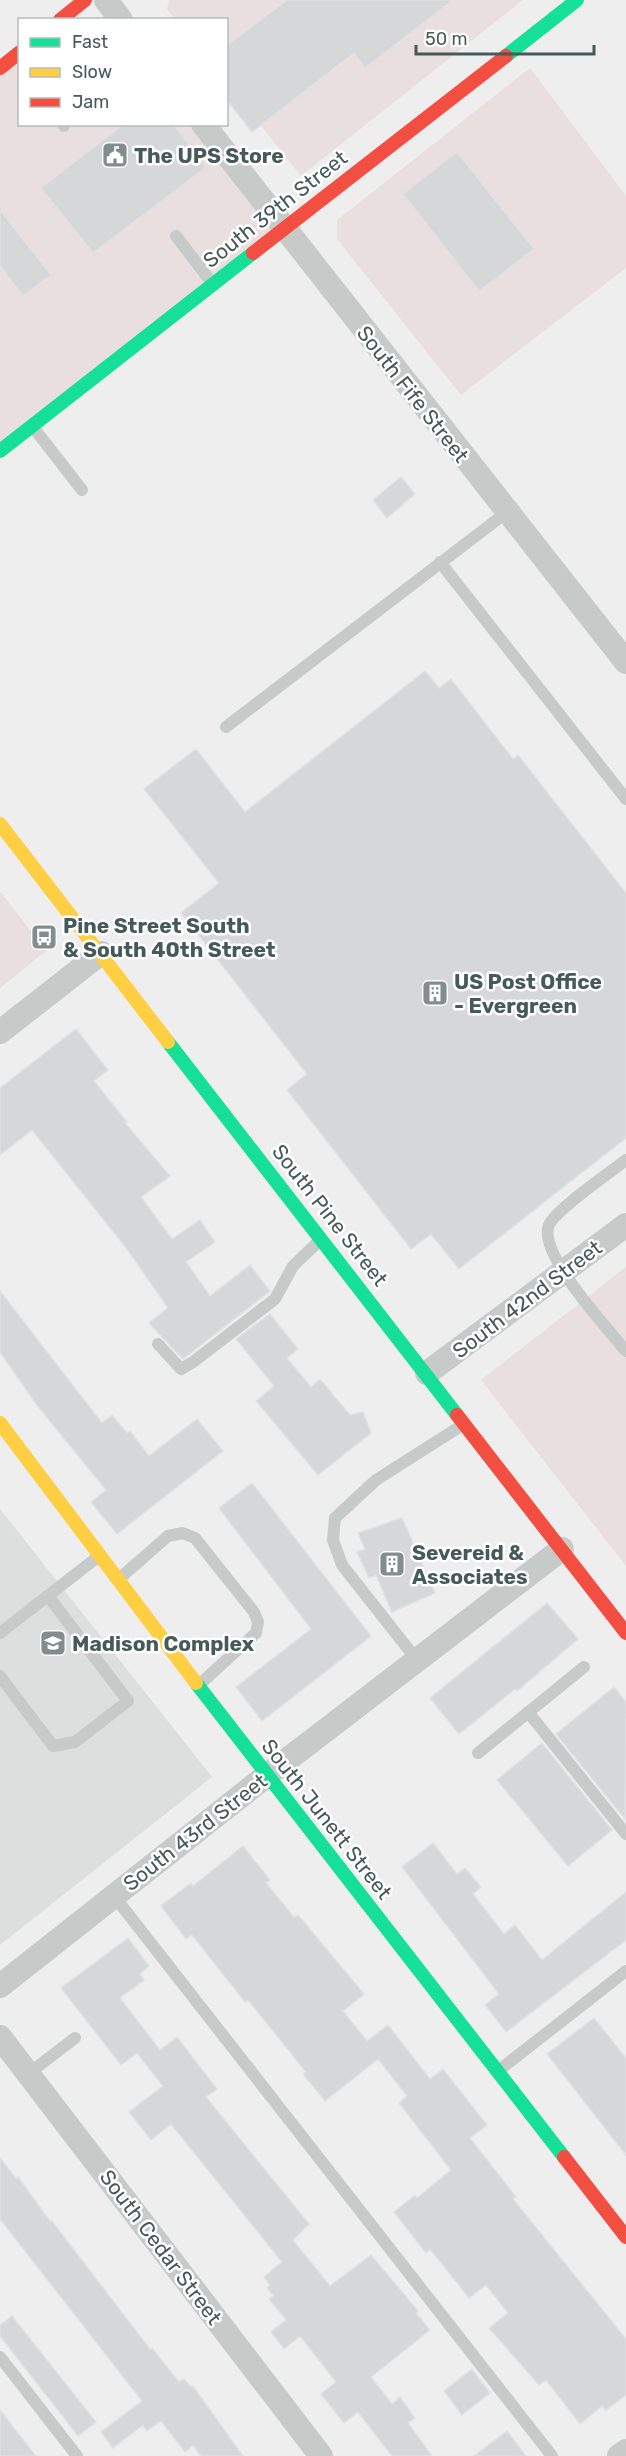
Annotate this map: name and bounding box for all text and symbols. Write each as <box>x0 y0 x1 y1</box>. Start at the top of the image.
legend <box>18 18 228 126</box>
scale bar <box>416 18 594 56</box>
text: 50 m <box>425 28 468 50</box>
text: Fast <box>72 31 108 53</box>
text: Slow <box>72 61 112 83</box>
text: Jam <box>72 91 109 113</box>
public building icon: The UPS Store <box>100 140 130 170</box>
place label: The UPS Store <box>134 143 284 168</box>
street label: South 39th Street <box>198 145 352 273</box>
street label: South Fife Street <box>352 321 474 467</box>
place label: Pine Street South & South 40th Street <box>63 913 276 962</box>
bus stop icon: Pine Street South & South 40th Street <box>29 922 59 952</box>
place label: US Post Office - Evergreen <box>454 969 602 1018</box>
building icon: US Post Office - Evergreen <box>420 978 450 1008</box>
street label: South Pine Street <box>267 1139 393 1291</box>
street label: South 42nd Street <box>447 1235 607 1363</box>
place label: Severeid & Associates <box>412 1540 528 1589</box>
building icon: Severeid & Associates <box>377 1549 407 1579</box>
school or university icon: Madison Complex <box>38 1628 68 1658</box>
place label: Madison Complex <box>72 1631 255 1656</box>
street label: South Junett Street <box>257 1734 397 1904</box>
street label: South 43rd Street <box>118 1768 272 1896</box>
street label: South Cedar Street <box>95 2165 227 2329</box>

